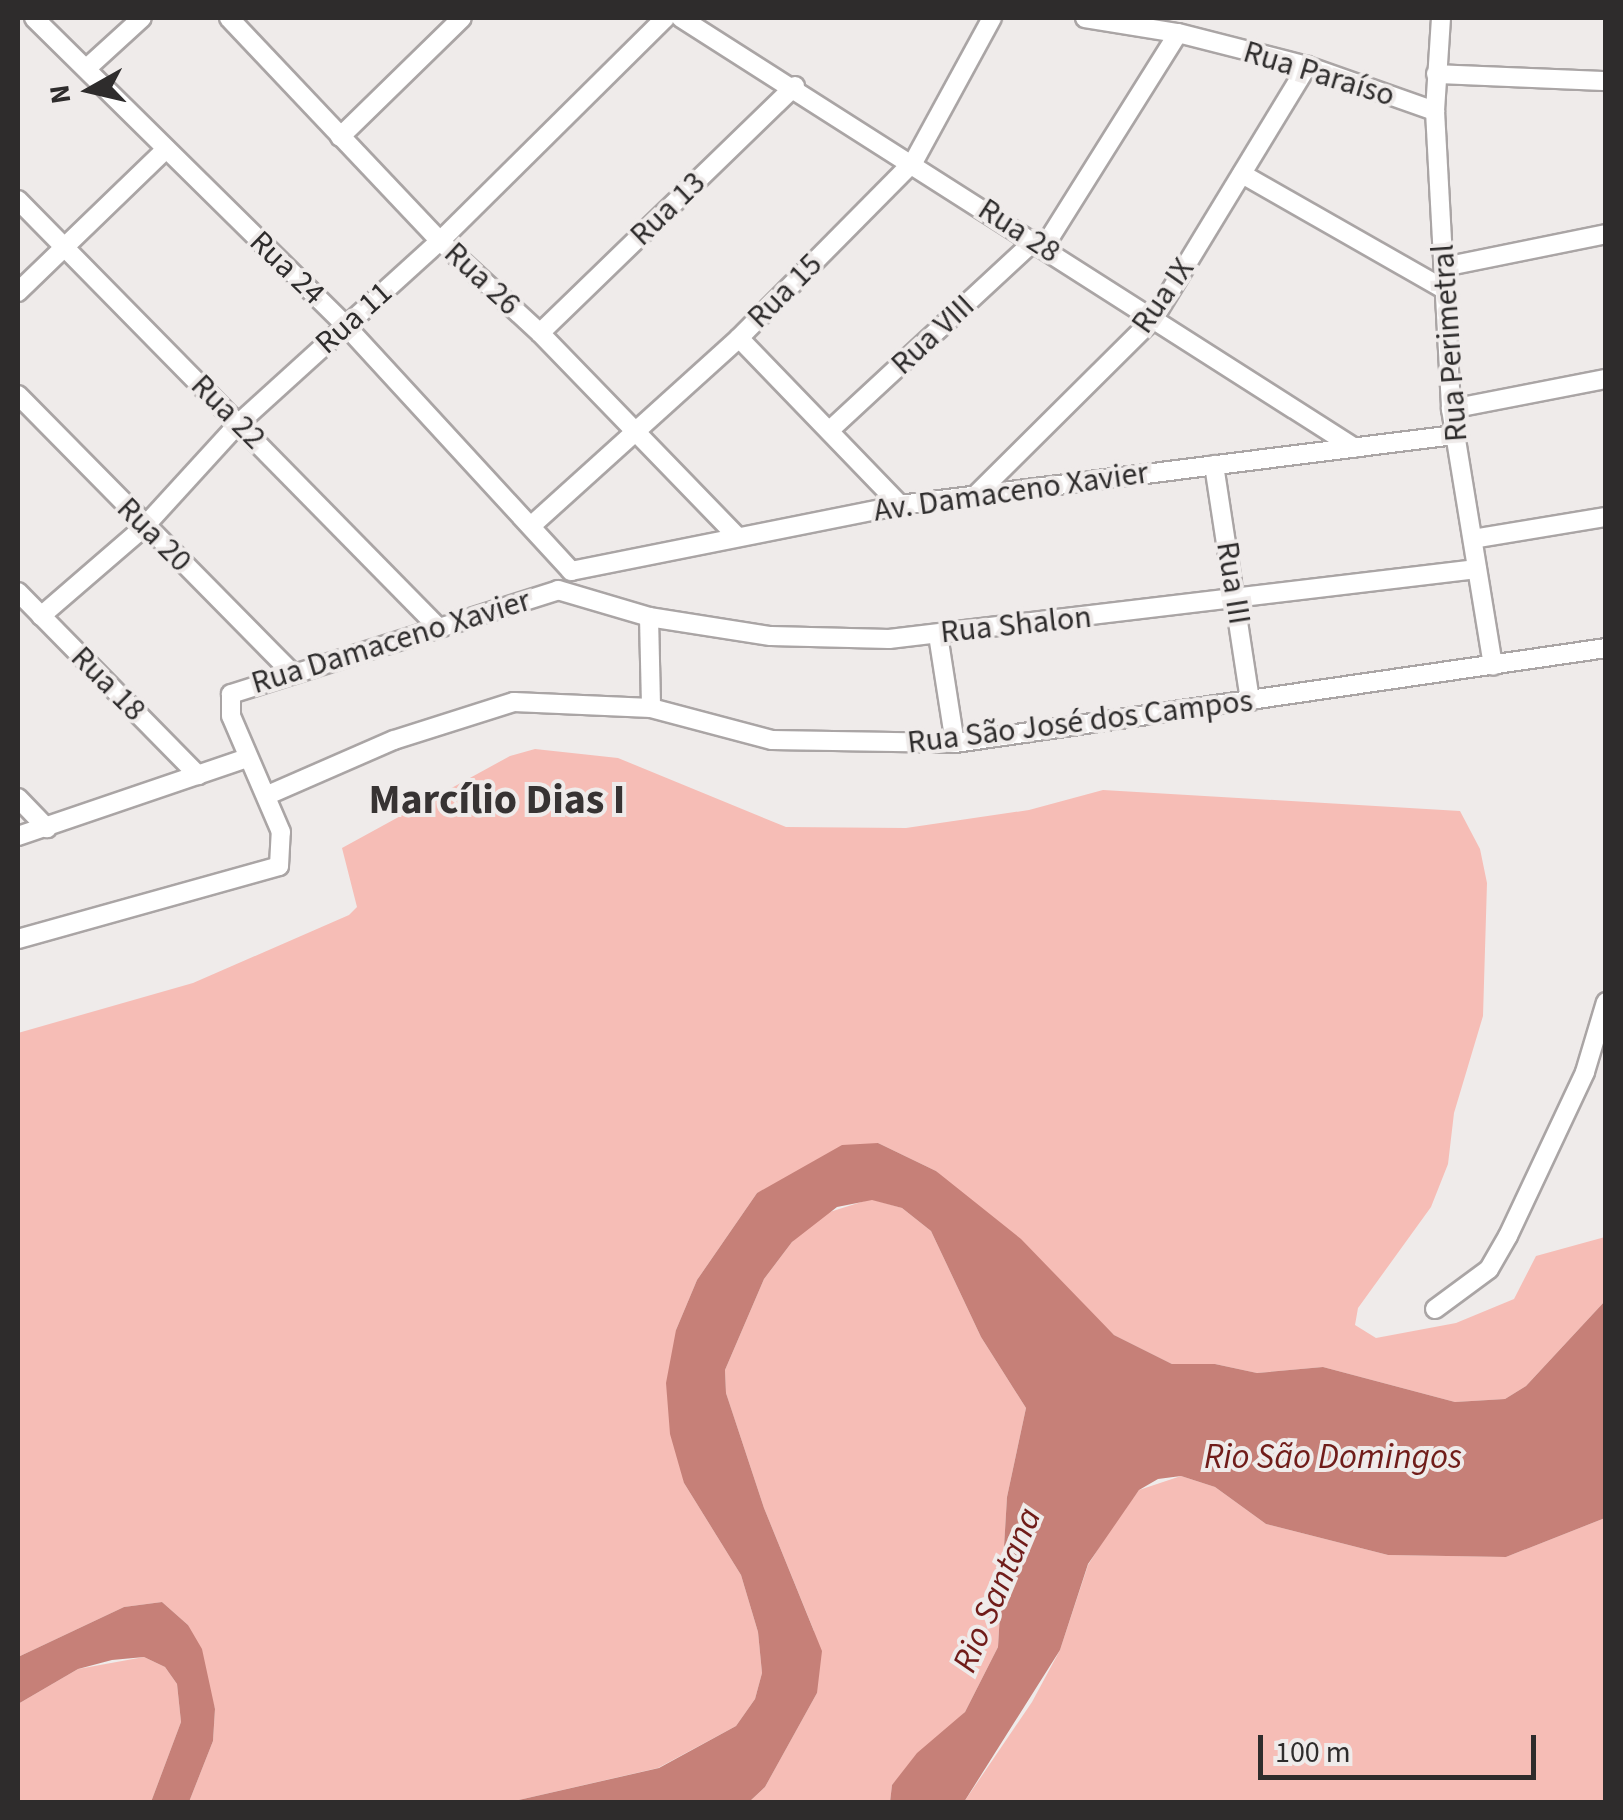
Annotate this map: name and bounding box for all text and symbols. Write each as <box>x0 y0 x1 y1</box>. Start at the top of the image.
street label: Rua Paraíso <box>1239 33 1399 115</box>
north arrow <box>40 40 140 140</box>
text: N <box>39 82 81 106</box>
street label: Rua 13 <box>622 164 714 254</box>
street label: Rua 28 <box>971 190 1067 272</box>
street label: Rua 24 <box>241 223 333 313</box>
street label: Rua 26 <box>436 234 528 324</box>
street label: Rua Perimetral <box>1424 243 1476 443</box>
street label: Rua 15 <box>740 246 830 336</box>
street label: Rua IX <box>1123 251 1203 341</box>
street label: Rua 11 <box>308 274 400 362</box>
street label: Rua VIII <box>883 287 983 383</box>
street label: Rua 22 <box>183 367 273 457</box>
street label: Av. Damaceno Xavier <box>871 454 1151 530</box>
street label: Rua 20 <box>109 490 199 580</box>
street label: Rua III <box>1208 539 1258 627</box>
street label: Rua Damaceno Xavier <box>247 581 535 703</box>
street label: Rua Shalon <box>939 598 1093 652</box>
street label: Rua 18 <box>63 639 153 729</box>
street label: Rua São José dos Campos <box>905 682 1255 762</box>
district label: Marcílio Dias I <box>368 775 626 825</box>
water label: Rio São Domingos <box>1204 1436 1462 1478</box>
water label: Rio Santana <box>944 1502 1050 1678</box>
scale bar <box>1263 1715 1540 1777</box>
text: 100 m <box>1275 1731 1351 1774</box>

